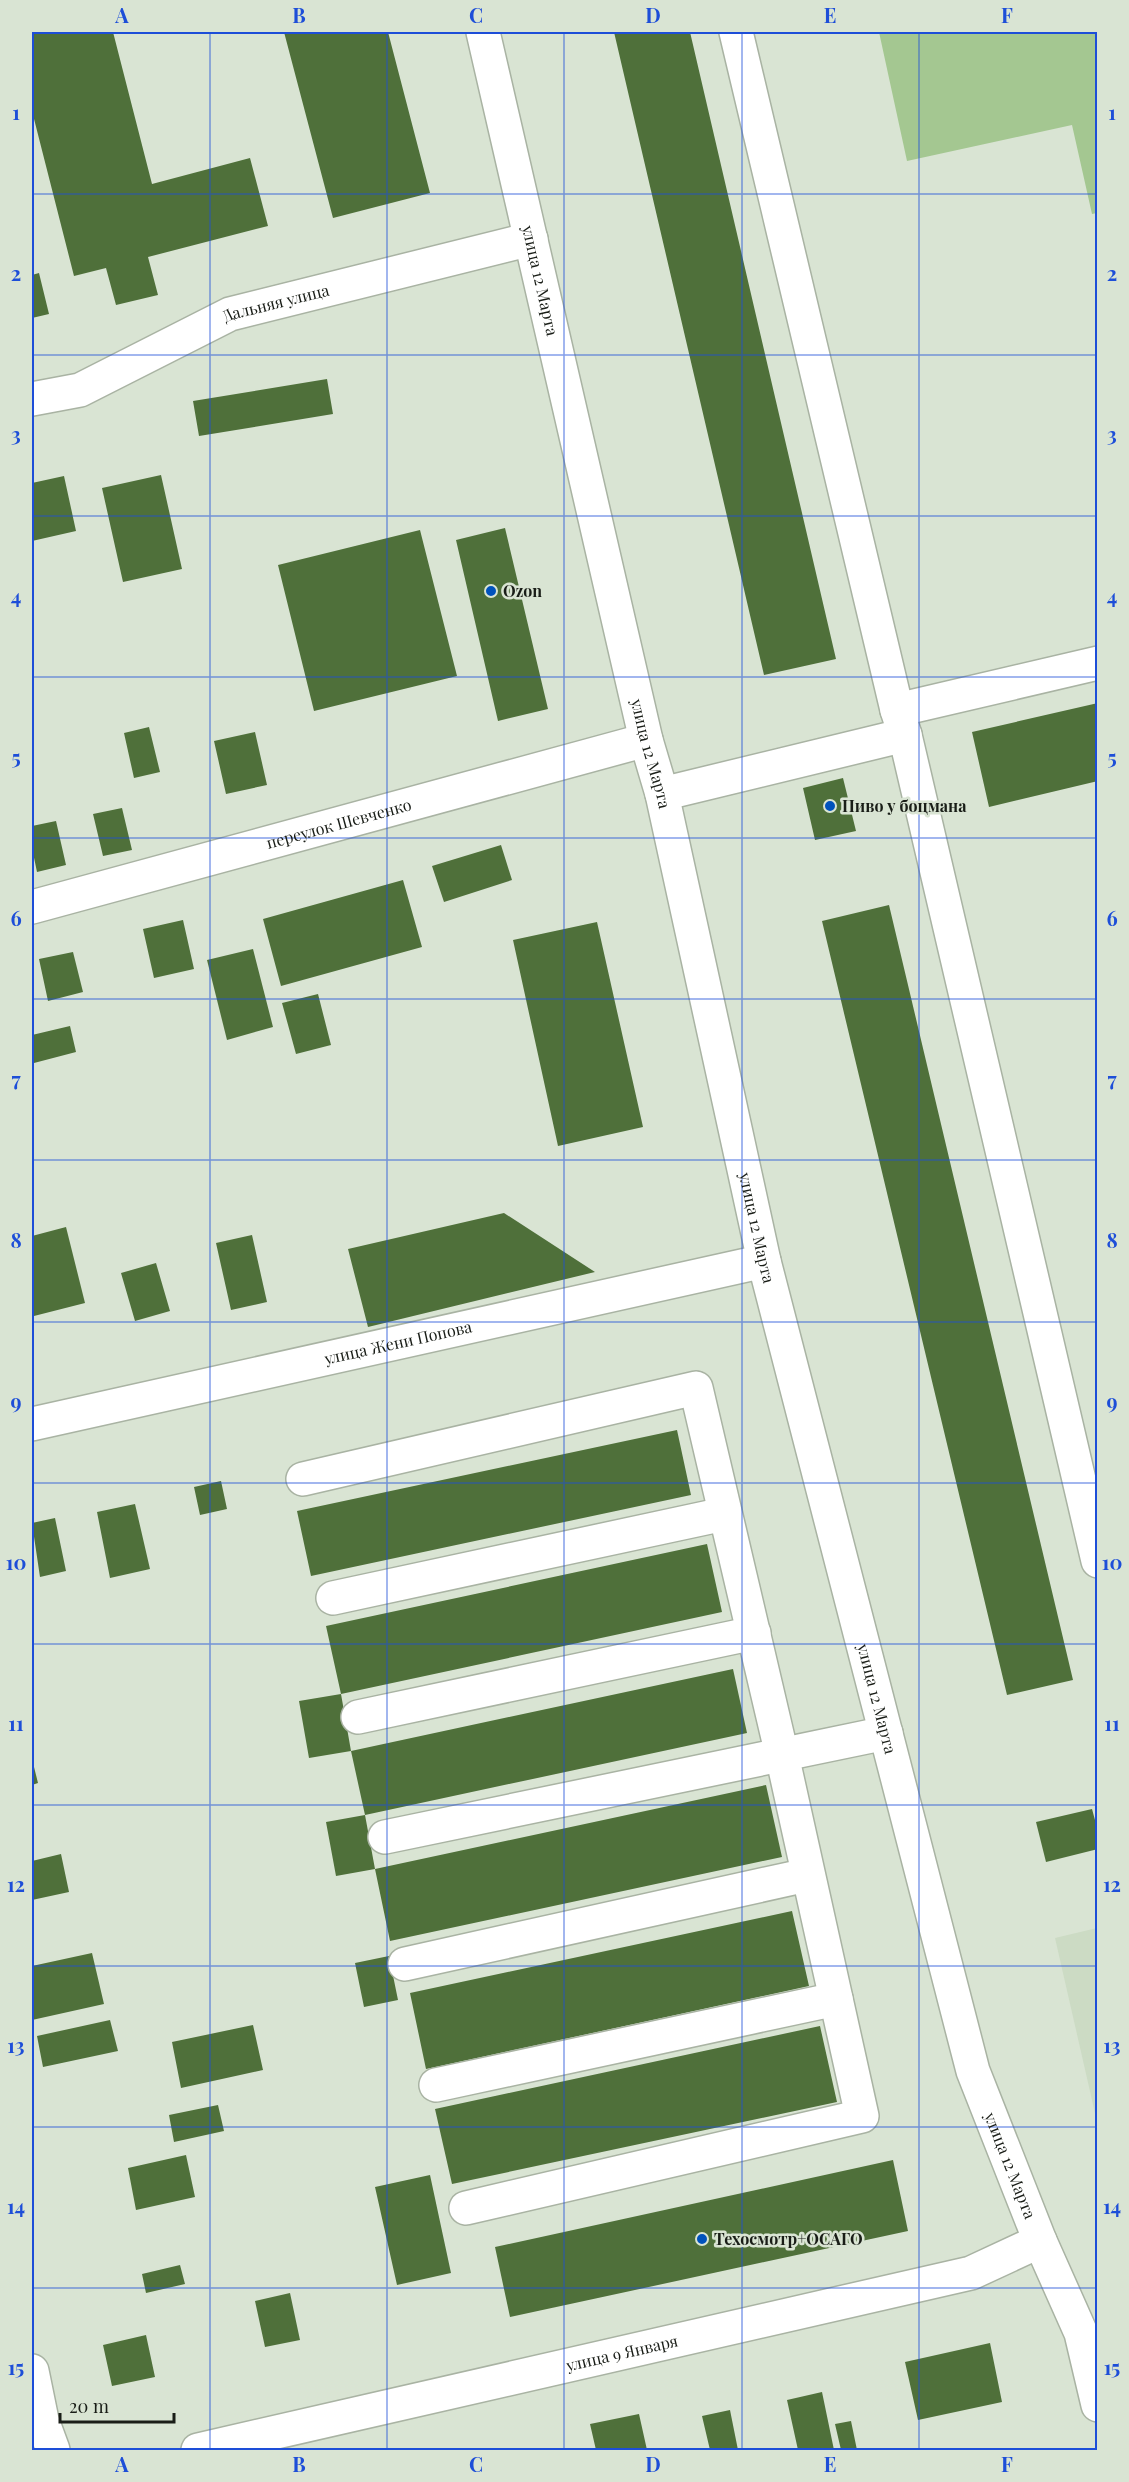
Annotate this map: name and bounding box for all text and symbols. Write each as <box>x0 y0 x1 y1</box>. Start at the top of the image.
text: A <box>114 1 129 28</box>
text: B <box>292 1 306 28</box>
text: C <box>469 1 483 28</box>
text: D <box>645 1 661 28</box>
text: E <box>824 1 836 28</box>
text: F <box>1001 1 1013 28</box>
text: 1 <box>12 98 20 125</box>
text: 1 <box>1108 98 1116 125</box>
street label: улица 12 Марта <box>518 222 564 338</box>
text: 2 <box>11 259 21 286</box>
text: 2 <box>1107 259 1117 286</box>
street label: Дальняя улица <box>218 279 331 326</box>
text: 3 <box>11 420 21 447</box>
text: 3 <box>1107 420 1117 447</box>
place label: Ozon <box>503 580 542 601</box>
text: 4 <box>11 582 21 609</box>
text: 4 <box>1107 582 1117 609</box>
marker: Ozon <box>484 584 498 598</box>
street label: улица 12 Марта <box>627 696 676 810</box>
text: 5 <box>11 743 21 770</box>
text: 5 <box>1107 743 1117 770</box>
street label: переулок Шевченко <box>264 793 414 853</box>
place label: Пиво у боцмана <box>842 795 967 816</box>
marker: Пиво у боцмана <box>823 799 837 813</box>
text: 6 <box>10 904 22 931</box>
text: 6 <box>1106 904 1118 931</box>
text: 7 <box>11 1065 21 1092</box>
text: 7 <box>1107 1065 1117 1092</box>
street label: улица 12 Марта <box>735 1170 780 1285</box>
text: 8 <box>10 1226 22 1253</box>
text: 8 <box>1106 1226 1118 1253</box>
street label: улица Жени Попова <box>321 1315 474 1369</box>
text: 9 <box>10 1387 22 1414</box>
text: 9 <box>1106 1387 1118 1414</box>
text: 10 <box>6 1548 26 1575</box>
text: 10 <box>1102 1548 1122 1575</box>
street label: улица 12 Марта <box>853 1640 902 1756</box>
text: 11 <box>8 1709 24 1736</box>
text: 11 <box>1104 1709 1120 1736</box>
text: 12 <box>7 1870 25 1897</box>
text: 12 <box>1103 1870 1121 1897</box>
text: 13 <box>7 2031 25 2058</box>
text: 13 <box>1103 2031 1121 2058</box>
street label: улица 12 Марта <box>980 2108 1041 2222</box>
text: 14 <box>7 2192 25 2219</box>
text: 14 <box>1103 2192 1121 2219</box>
place label: Техосмотр+ОСАГО <box>714 2228 863 2249</box>
marker: Техосмотр+ОСАГО <box>695 2232 709 2246</box>
street label: улица 9 Января <box>563 2329 680 2376</box>
text: 15 <box>8 2353 24 2380</box>
text: 15 <box>1104 2353 1120 2380</box>
scale bar <box>60 2386 174 2424</box>
text: 20 m <box>69 2394 109 2418</box>
text: A <box>114 2450 129 2477</box>
text: B <box>292 2450 306 2477</box>
text: C <box>469 2450 483 2477</box>
text: D <box>645 2450 661 2477</box>
text: E <box>824 2450 836 2477</box>
text: F <box>1001 2450 1013 2477</box>

